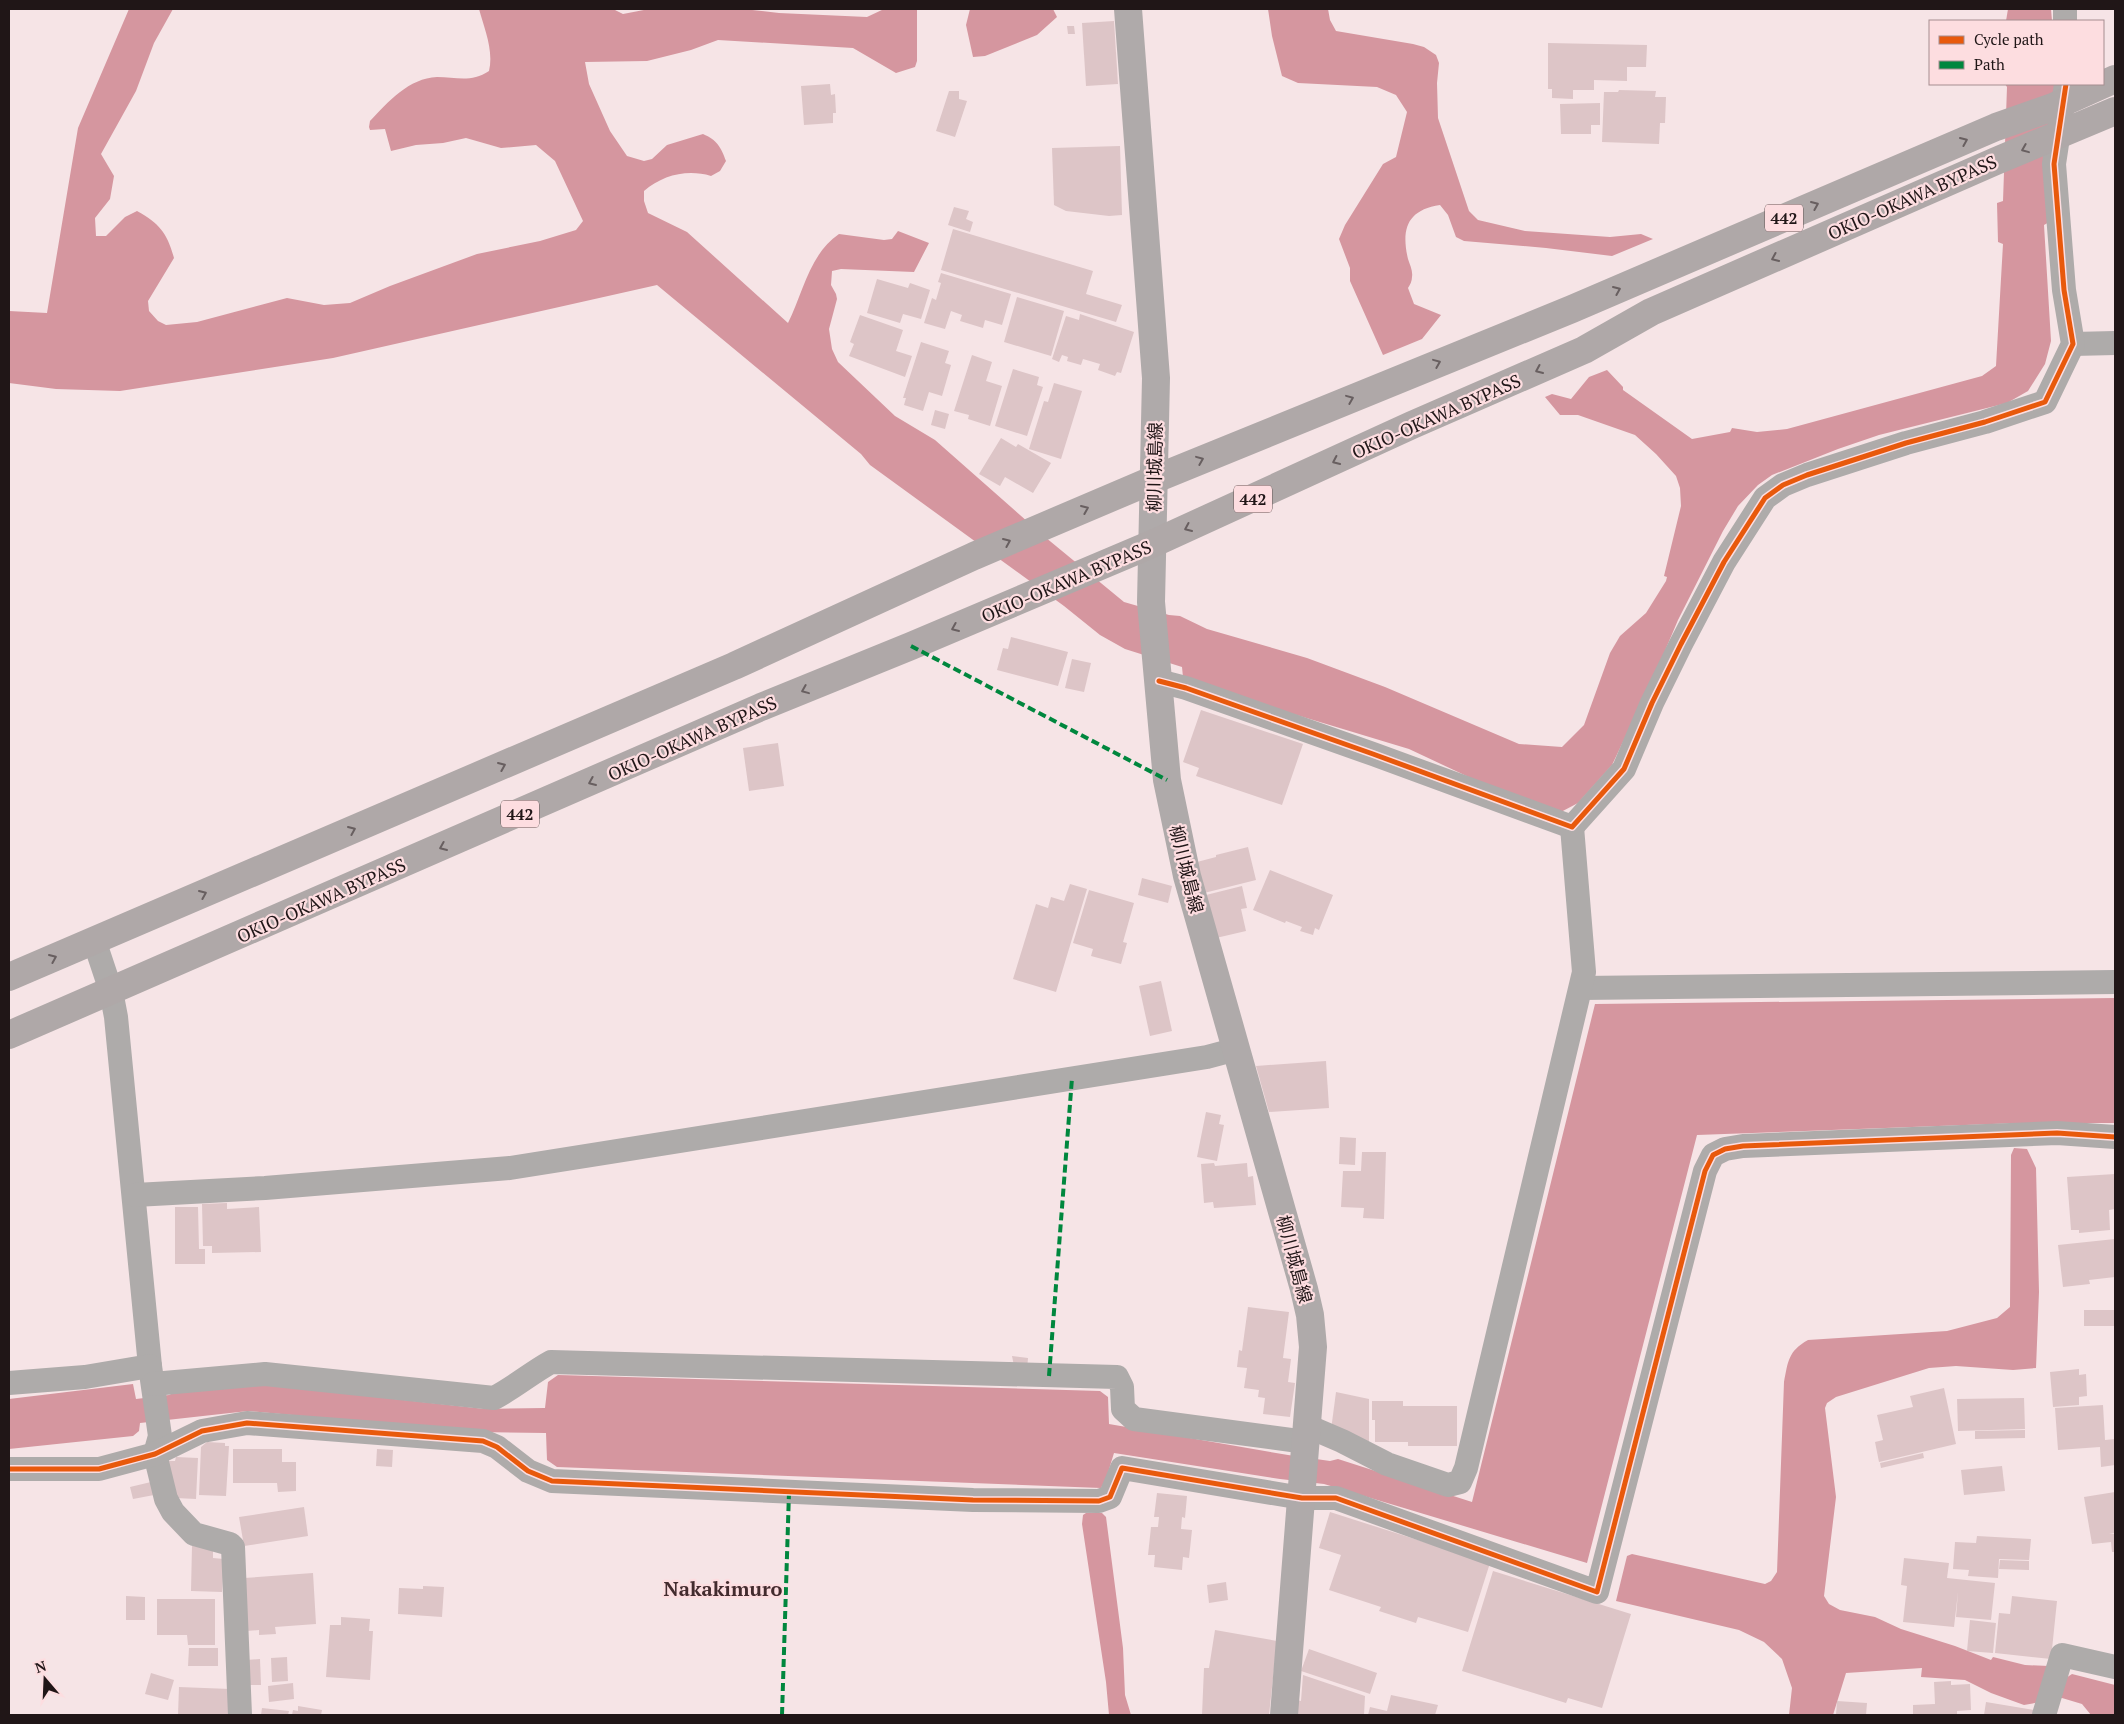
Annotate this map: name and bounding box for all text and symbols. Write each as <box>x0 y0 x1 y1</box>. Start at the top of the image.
legend <box>1929 20 2104 85</box>
text: Cycle path <box>1974 29 2044 49</box>
text: Path <box>1974 54 2005 74</box>
one-way arrow <box>1959 137 1968 148</box>
one-way arrow <box>2021 143 2029 153</box>
street label: OKIO-OKAWA BYPASS <box>1824 149 2000 245</box>
one-way arrow <box>1810 201 1819 212</box>
road number: 442 <box>1765 204 1803 232</box>
one-way arrow <box>1771 251 1780 262</box>
one-way arrow <box>1612 285 1621 296</box>
one-way arrow <box>1432 359 1441 370</box>
one-way arrow <box>1535 363 1544 374</box>
street label: OKIO-OKAWA BYPASS <box>1348 368 1524 464</box>
one-way arrow <box>1345 394 1354 405</box>
street label: 柳川城島線 <box>1141 422 1167 512</box>
one-way arrow <box>1332 454 1341 465</box>
one-way arrow <box>1195 456 1204 467</box>
road number: 442 <box>1234 486 1272 512</box>
one-way arrow <box>1080 504 1089 515</box>
one-way arrow <box>1184 521 1193 532</box>
street label: OKIO-OKAWA BYPASS <box>977 534 1155 628</box>
one-way arrow <box>1002 538 1011 548</box>
one-way arrow <box>951 621 960 632</box>
one-way arrow <box>801 683 810 694</box>
street label: OKIO-OKAWA BYPASS <box>604 690 780 786</box>
one-way arrow <box>497 761 505 771</box>
one-way arrow <box>588 776 597 787</box>
road number: 442 <box>501 801 539 828</box>
street label: 柳川城島線 <box>1164 822 1210 916</box>
one-way arrow <box>347 825 356 836</box>
one-way arrow <box>439 841 448 852</box>
street label: OKIO-OKAWA BYPASS <box>233 852 409 948</box>
one-way arrow <box>198 889 207 900</box>
one-way arrow <box>48 953 57 964</box>
street label: 柳川城島線 <box>1272 1212 1318 1306</box>
district label: Nakakimuro <box>664 1575 783 1602</box>
north arrow <box>20 1654 70 1704</box>
text: N <box>32 1655 49 1677</box>

